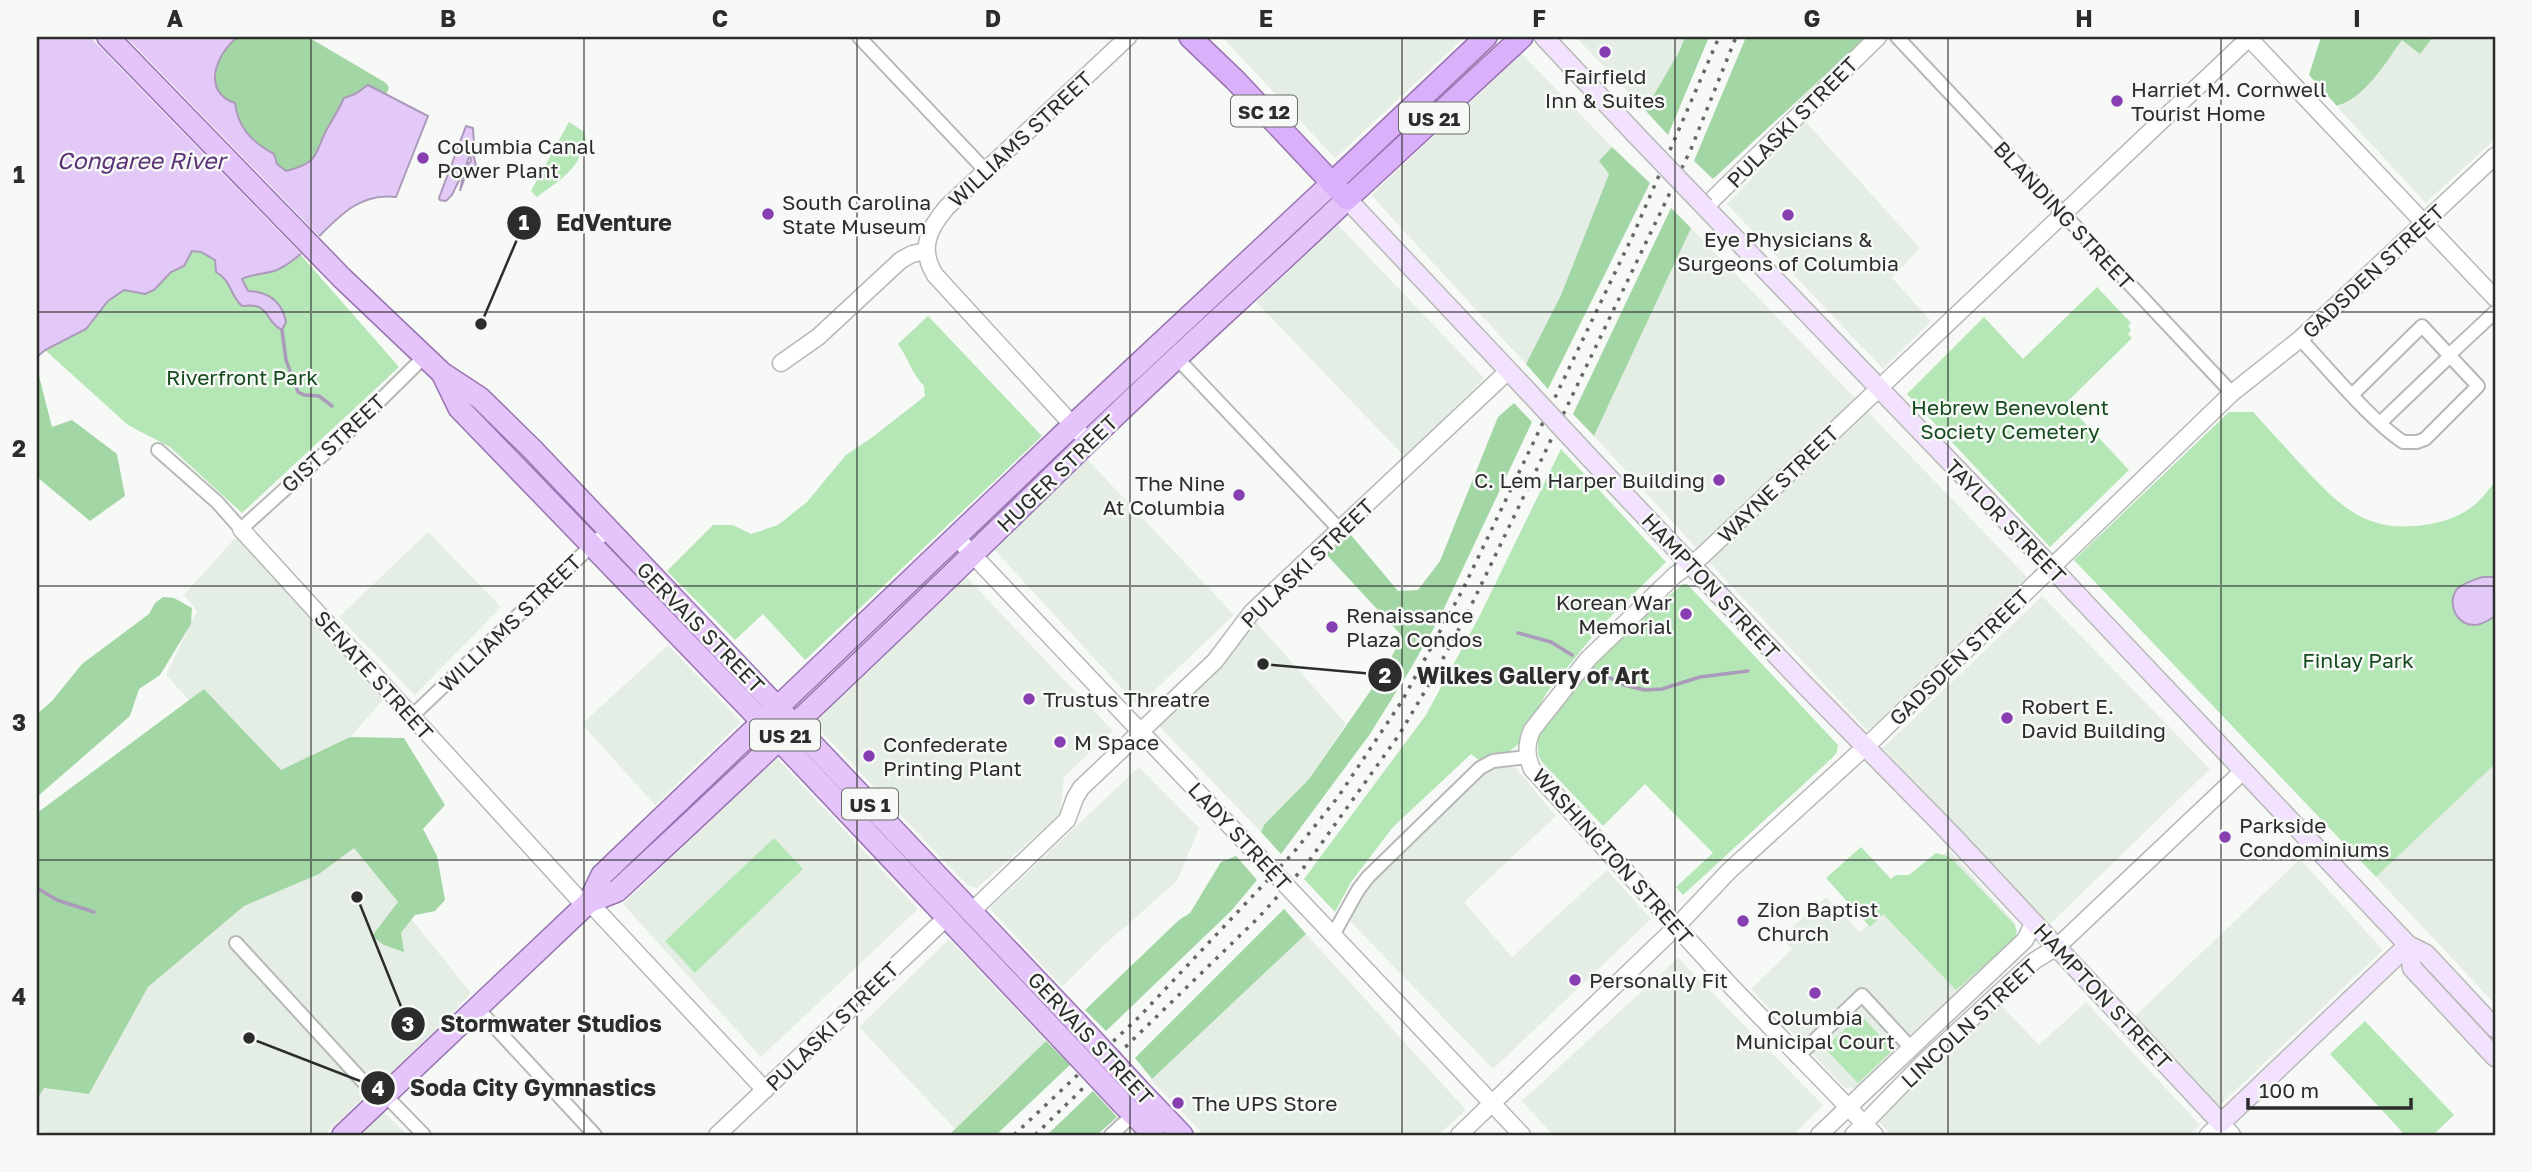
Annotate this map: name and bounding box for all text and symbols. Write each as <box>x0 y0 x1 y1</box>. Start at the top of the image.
text: A <box>167 4 184 32</box>
text: B <box>440 4 456 32</box>
text: C <box>712 4 728 32</box>
text: D <box>985 4 1001 32</box>
text: E <box>1259 4 1273 32</box>
text: F <box>1532 4 1546 32</box>
text: G <box>1804 4 1820 32</box>
text: H <box>2075 4 2093 32</box>
text: I <box>2353 4 2361 32</box>
marker: Fairfield Inn & Suites <box>1597 44 1613 60</box>
street label: PULASKI STREET <box>1721 51 1863 193</box>
place label: Fairfield Inn & Suites <box>1545 63 1665 113</box>
street label: WILLIAMS STREET <box>943 66 1097 212</box>
place label: Harriet M. Cornwell Tourist Home <box>2131 76 2326 126</box>
marker: Harriet M. Cornwell Tourist Home <box>2109 93 2125 109</box>
road number: SC 12 <box>1231 96 1297 127</box>
road number: US 21 <box>1399 102 1469 134</box>
place label: Columbia Canal Power Plant <box>437 133 595 183</box>
street label: BLANDING STREET <box>1989 135 2139 295</box>
water label: Congaree River <box>57 146 228 174</box>
marker: Columbia Canal Power Plant <box>415 150 431 166</box>
text: 1 <box>13 160 25 188</box>
place label: South Carolina State Museum <box>782 189 931 239</box>
street label: GADSDEN STREET <box>2297 199 2449 343</box>
callout: EdVenture <box>507 201 686 245</box>
marker: South Carolina State Museum <box>760 206 776 222</box>
marker: Eye Physicians & Surgeons of Columbia <box>1780 207 1796 223</box>
text: EdVenture <box>556 208 672 236</box>
text: 1 <box>519 209 530 235</box>
place label: Eye Physicians & Surgeons of Columbia <box>1677 226 1899 276</box>
park label: Riverfront Park <box>166 364 318 390</box>
street label: GIST STREET <box>276 388 390 498</box>
park label: Hebrew Benevolent Society Cemetery <box>1911 394 2109 444</box>
street label: HUGER STREET <box>991 409 1123 537</box>
street label: WAYNE STREET <box>1712 420 1844 548</box>
text: 2 <box>12 434 26 462</box>
street label: TAYLOR STREET <box>1940 454 2072 588</box>
place label: C. Lem Harper Building <box>1474 467 1705 493</box>
place label: The Nine At Columbia <box>1103 470 1225 520</box>
marker: C. Lem Harper Building <box>1711 472 1727 488</box>
marker: The Nine At Columbia <box>1231 487 1247 503</box>
street label: PULASKI STREET <box>1235 493 1379 633</box>
street label: HAMPTON STREET <box>1637 508 1785 664</box>
street label: WILLIAMS STREET <box>434 549 586 697</box>
street label: GERVAIS STREET <box>632 556 770 698</box>
street label: GADSDEN STREET <box>1884 583 2034 731</box>
place label: Korean War Memorial <box>1556 589 1672 639</box>
place label: Renaissance Plaza Condos <box>1346 602 1483 652</box>
street label: SENATE STREET <box>309 605 439 745</box>
marker: Korean War Memorial <box>1678 606 1694 622</box>
marker: Renaissance Plaza Condos <box>1324 619 1340 635</box>
park label: Finlay Park <box>2302 647 2414 673</box>
callout: Wilkes Gallery of Art <box>1368 653 1664 697</box>
text: Wilkes Gallery of Art <box>1416 661 1650 689</box>
text: 2 <box>1379 662 1392 688</box>
place label: Trustus Threatre <box>1043 686 1210 712</box>
marker: Trustus Threatre <box>1021 691 1037 707</box>
place label: Robert E. David Building <box>2021 693 2166 743</box>
text: 3 <box>12 708 26 736</box>
marker: Robert E. David Building <box>1999 710 2015 726</box>
road number: US 21 <box>750 720 820 750</box>
place label: M Space <box>1074 729 1159 755</box>
place label: Confederate Printing Plant <box>883 731 1022 781</box>
marker: M Space <box>1052 734 1068 750</box>
marker: Confederate Printing Plant <box>861 748 877 764</box>
street label: WASHINGTON STREET <box>1527 763 1699 949</box>
street label: LADY STREET <box>1183 776 1297 896</box>
road number: US 1 <box>842 789 898 820</box>
place label: Parkside Condominiums <box>2239 812 2390 862</box>
marker: Parkside Condominiums <box>2217 829 2233 845</box>
place label: Zion Baptist Church <box>1757 896 1878 946</box>
marker: Zion Baptist Church <box>1735 913 1751 929</box>
street label: HAMPTON STREET <box>2029 918 2177 1074</box>
street label: LINCOLN STREET <box>1895 953 2043 1093</box>
street label: PULASKI STREET <box>760 956 904 1096</box>
street label: GERVAIS STREET <box>1023 966 1159 1110</box>
place label: Personally Fit <box>1589 967 1728 993</box>
marker: Personally Fit <box>1567 972 1583 988</box>
text: 4 <box>12 982 26 1010</box>
marker: Columbia Municipal Court <box>1807 985 1823 1001</box>
callout: Stormwater Studios <box>391 1002 675 1046</box>
place label: Columbia Municipal Court <box>1735 1004 1895 1054</box>
text: Stormwater Studios <box>440 1009 662 1037</box>
text: 3 <box>402 1011 414 1037</box>
callout: Soda City Gymnastics <box>361 1066 670 1110</box>
scale bar <box>2248 1067 2411 1111</box>
text: Soda City Gymnastics <box>410 1073 656 1101</box>
text: 4 <box>371 1075 385 1101</box>
text: 100 m <box>2259 1077 2319 1103</box>
place label: The UPS Store <box>1192 1090 1337 1116</box>
marker: The UPS Store <box>1170 1095 1186 1111</box>

